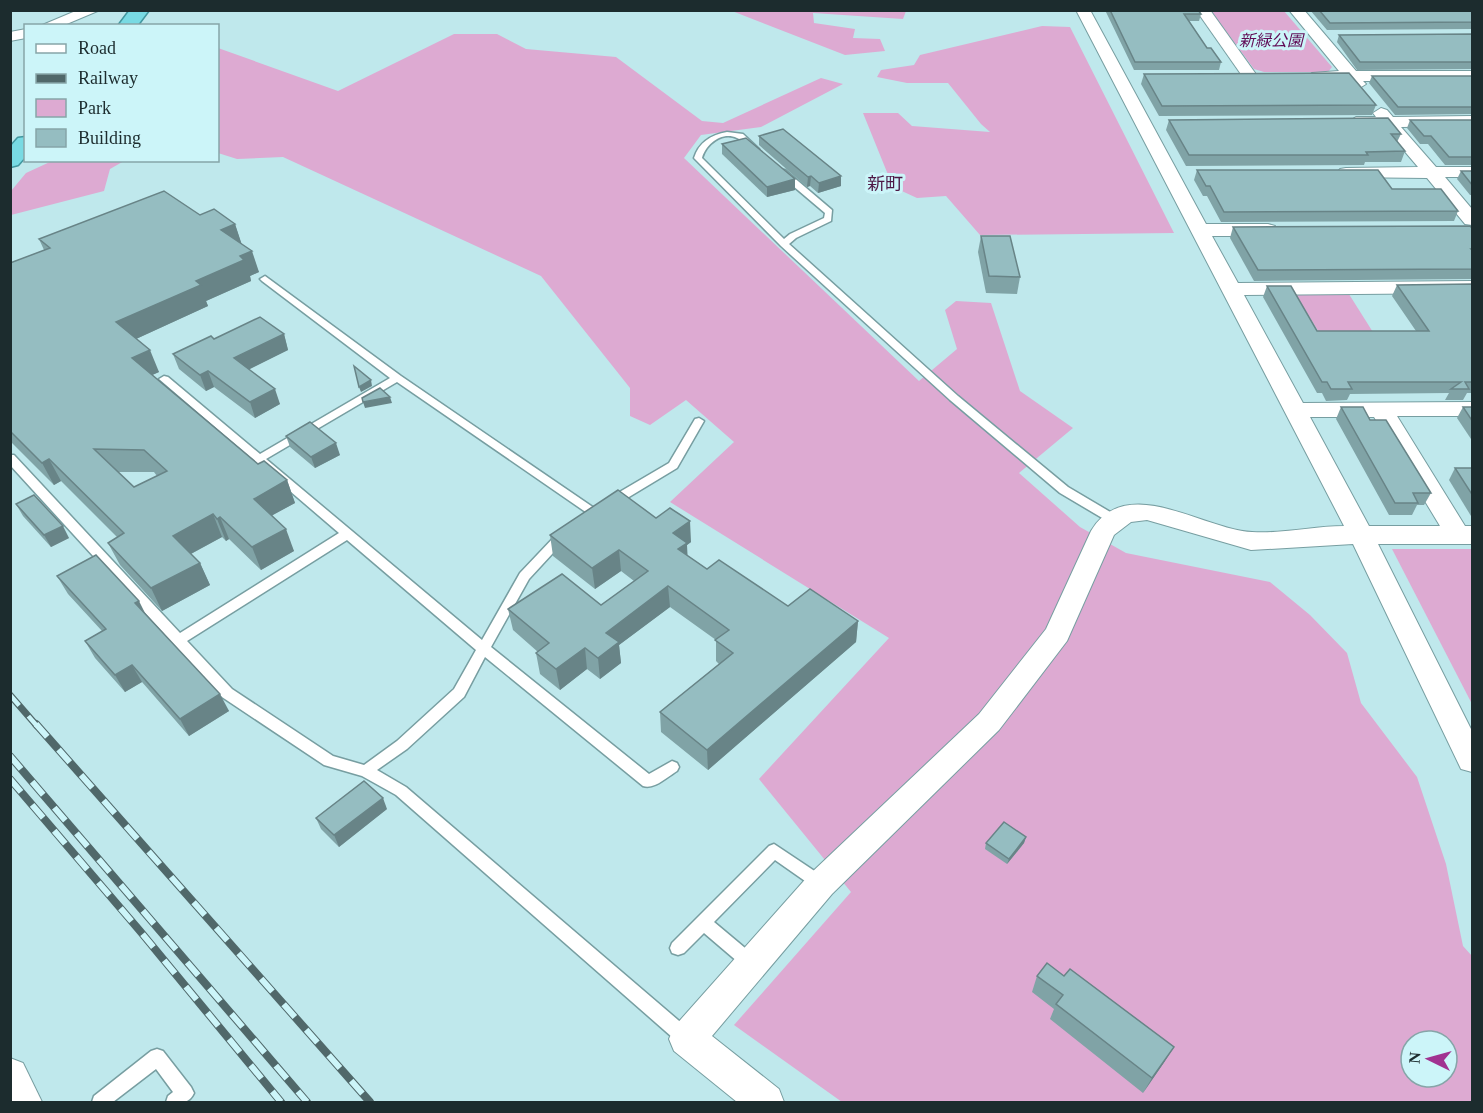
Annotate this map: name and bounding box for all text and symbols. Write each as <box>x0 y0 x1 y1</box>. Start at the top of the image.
legend <box>24 24 219 162</box>
park label: 新緑公園 <box>1239 32 1305 49</box>
text: Road <box>78 38 116 58</box>
text: Railway <box>78 68 138 88</box>
text: Park <box>78 98 111 118</box>
text: Building <box>78 128 141 148</box>
district label: 新町 <box>867 174 903 194</box>
north arrow <box>1399 1029 1459 1089</box>
text: N <box>1406 1051 1424 1064</box>

